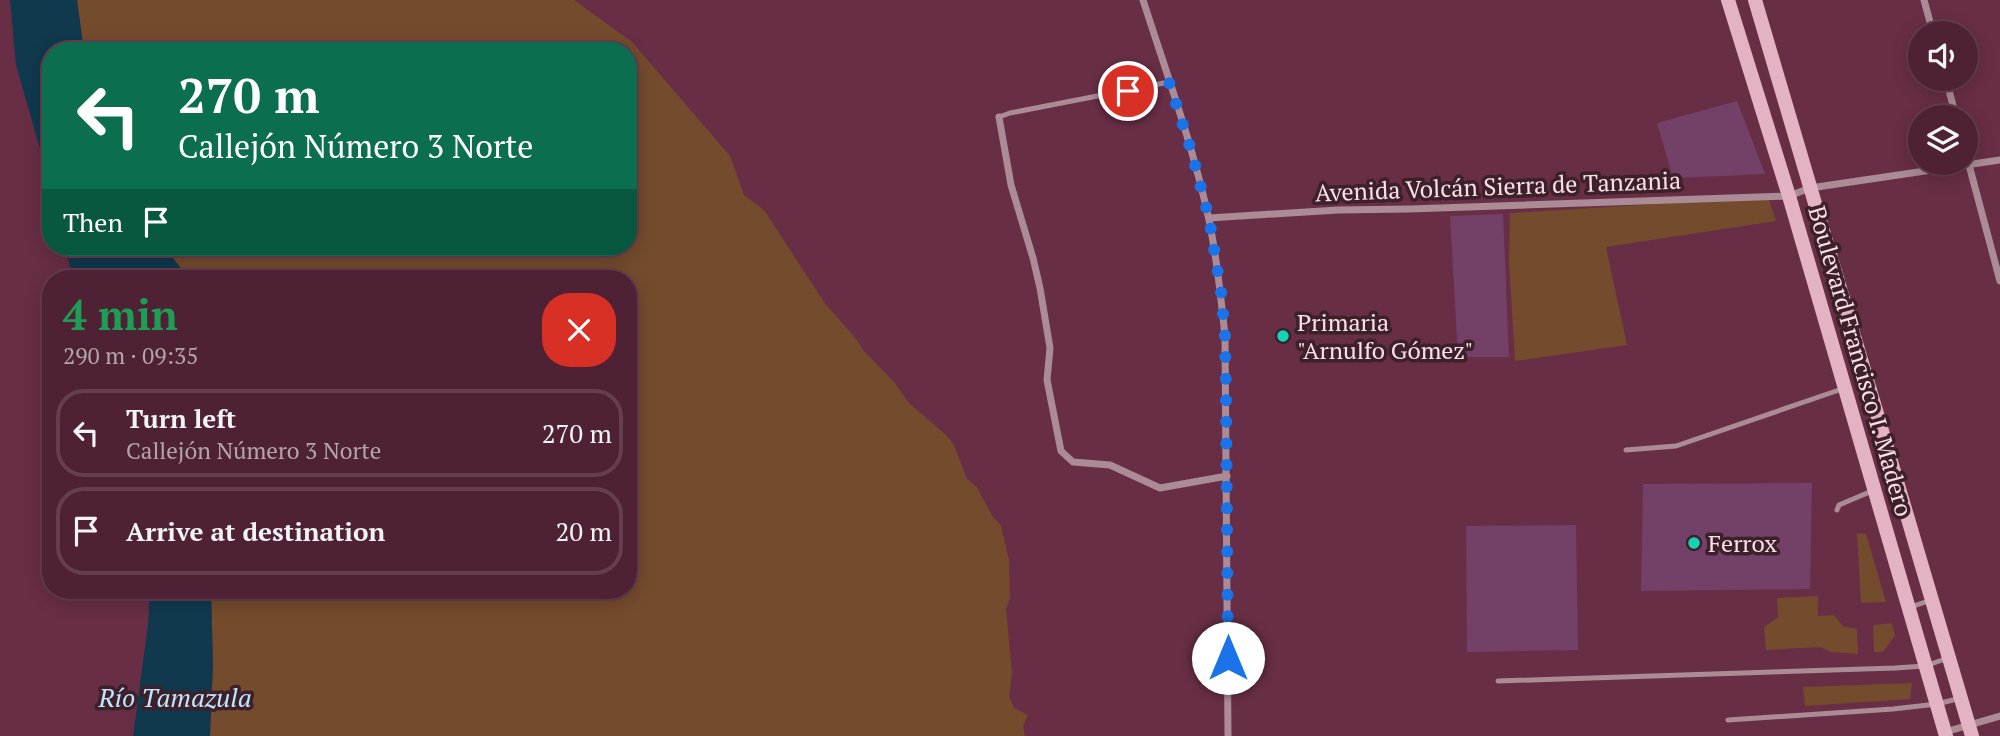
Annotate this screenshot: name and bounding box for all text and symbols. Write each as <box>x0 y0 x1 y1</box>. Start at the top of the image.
map controls <box>1908 21 1978 175</box>
button: sound <box>1908 21 1978 91</box>
pin <box>1098 61 1158 121</box>
text: 270 m <box>178 62 320 127</box>
icon: left <box>63 70 154 161</box>
icon: arrive <box>1109 72 1147 110</box>
button: layers <box>1908 105 1978 175</box>
text: Callejón Número 3 Norte <box>178 125 533 167</box>
street label: Avenida Volcán Sierra de Tanzania <box>1314 164 1682 208</box>
street label: Boulevard Francisco I. Madero <box>1801 202 1921 520</box>
icon: arrive <box>137 203 175 241</box>
text: Then <box>63 205 123 239</box>
text: 4 min <box>63 286 178 342</box>
button: close <box>542 293 616 367</box>
place label: Primaria "Arnulfo Gómez" <box>1297 306 1473 366</box>
marker: Primaria "Arnulfo Gómez" <box>1275 328 1291 344</box>
text: 290 m · 09:35 <box>63 340 198 371</box>
text: Turn left <box>126 401 236 435</box>
icon: left <box>67 414 105 452</box>
text: 270 m <box>542 416 612 450</box>
text: Callejón Número 3 Norte <box>126 435 381 466</box>
icon: arrive <box>67 512 105 550</box>
text: Arrive at destination <box>126 514 385 548</box>
text: 20 m <box>556 514 612 548</box>
place label: Ferrox <box>1708 527 1778 559</box>
marker: Ferrox <box>1686 535 1702 551</box>
position arrow <box>1191 621 1265 695</box>
water label: Río Tamazula <box>97 680 252 714</box>

